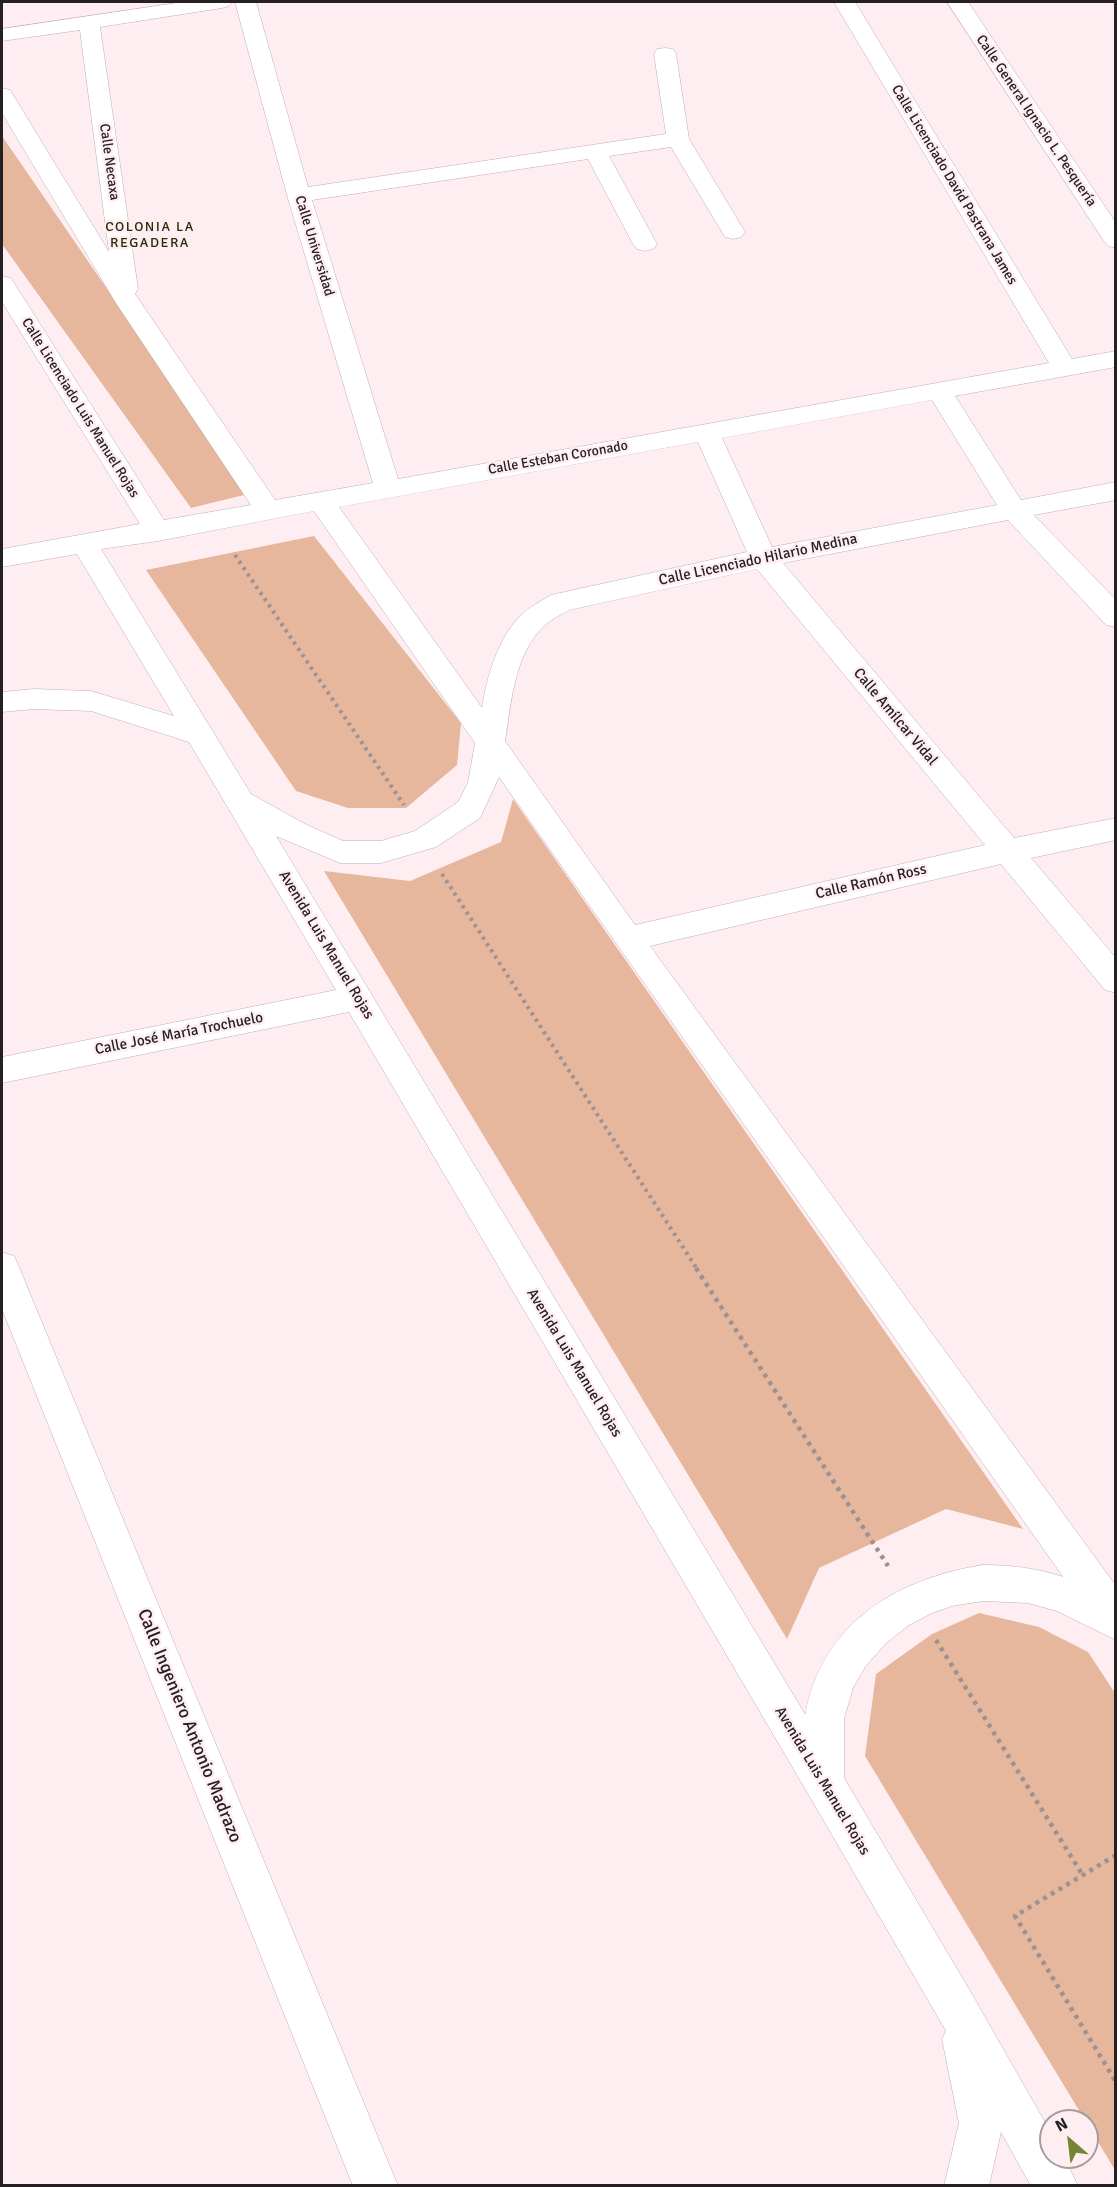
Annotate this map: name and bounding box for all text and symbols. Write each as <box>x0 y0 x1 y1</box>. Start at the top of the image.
street label: Calle General Ignacio L. Pesquería <box>972 32 1100 210</box>
street label: Calle Licenciado David Pastrana James <box>888 82 1020 288</box>
street label: Calle Necaxa <box>95 123 123 201</box>
street label: Calle Universidad <box>291 194 337 298</box>
district label: COLONIA LA REGADERA <box>105 219 195 252</box>
street label: Calle Licenciado Luis Manuel Rojas <box>18 315 142 501</box>
street label: Calle Esteban Coronado <box>487 437 629 479</box>
street label: Calle Licenciado Hilario Medina <box>657 530 859 590</box>
street label: Calle Amílcar Vidal <box>849 665 941 769</box>
street label: Calle Ramón Ross <box>814 860 928 904</box>
street label: Avenida Luis Manuel Rojas <box>275 868 377 1022</box>
street label: Calle José María Trochuelo <box>93 1009 265 1059</box>
street label: Avenida Luis Manuel Rojas <box>523 1286 625 1440</box>
street label: Calle Ingeniero Antonio Madrazo <box>132 1606 246 1846</box>
street label: Avenida Luis Manuel Rojas <box>771 1704 873 1858</box>
north arrow <box>1039 2109 1099 2169</box>
text: N <box>1052 2113 1071 2136</box>

